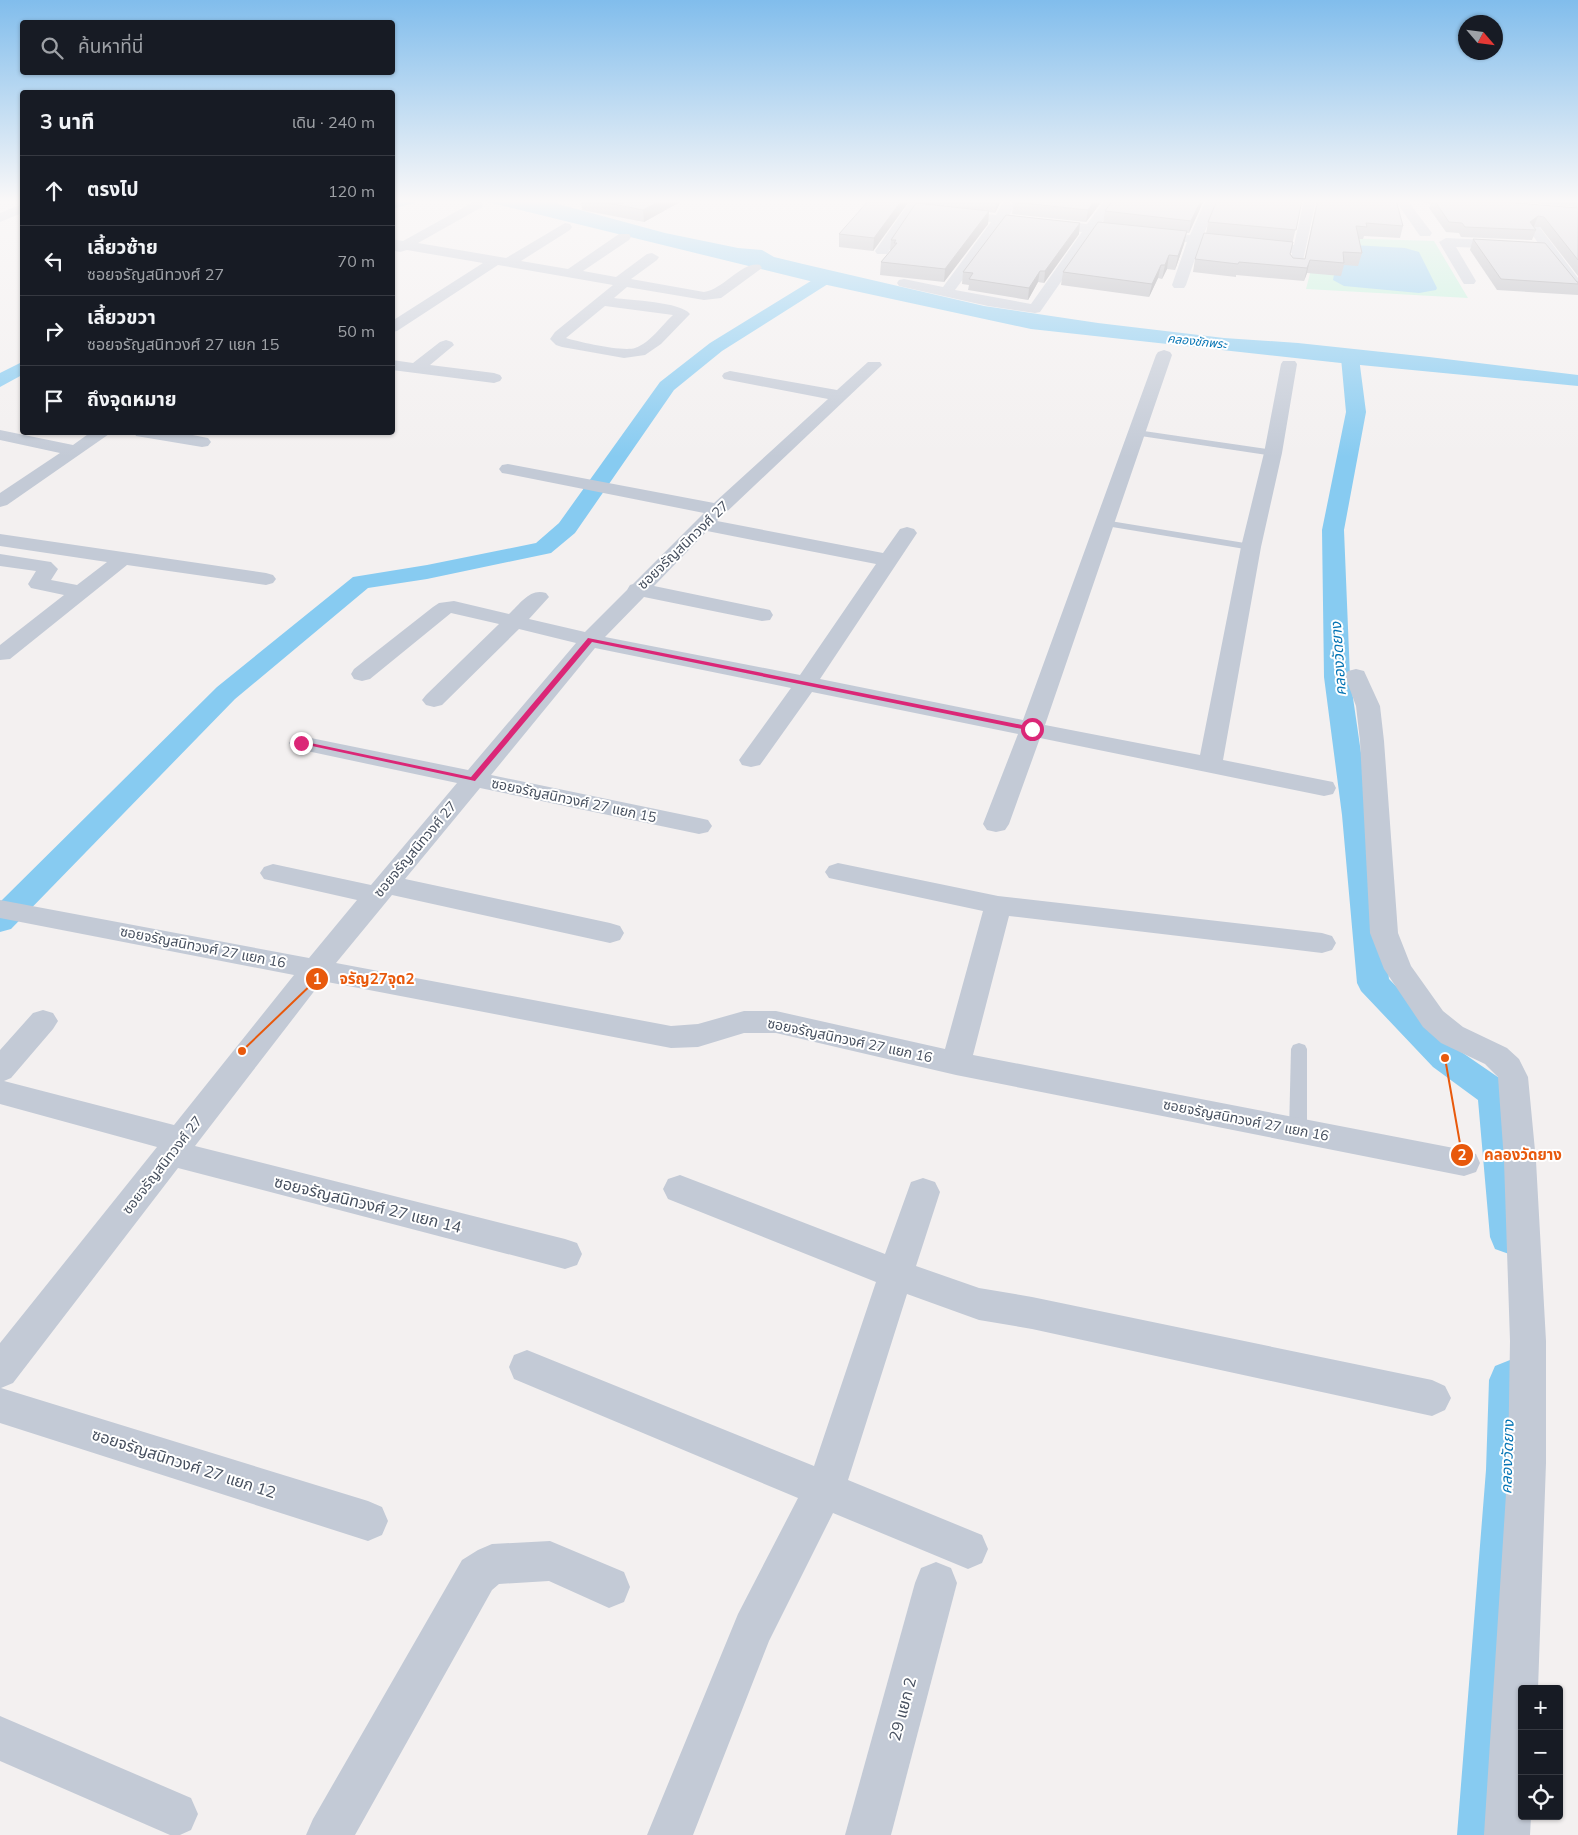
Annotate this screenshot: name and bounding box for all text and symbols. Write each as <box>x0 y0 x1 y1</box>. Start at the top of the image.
north arrow <box>1458 15 1503 60</box>
search box <box>20 20 395 75</box>
icon: search <box>38 34 66 62</box>
text: ค้นหาที่นี่ <box>78 34 143 58</box>
text: 3 นาที <box>40 108 95 134</box>
text: เดิน · 240 m <box>292 112 375 132</box>
icon: ahead <box>40 177 68 205</box>
text: ตรงไป <box>87 177 139 201</box>
text: 120 m <box>328 181 375 201</box>
text: เลี้ยวซ้าย <box>87 235 158 259</box>
icon: left <box>40 247 68 275</box>
text: 70 m <box>338 251 375 271</box>
text: ซอยจรัญสนิทวงศ์ 27 <box>87 264 224 284</box>
text: เลี้ยวขวา <box>87 305 156 329</box>
icon: right <box>40 317 68 345</box>
text: 50 m <box>338 321 375 341</box>
water label: คลองชักพระ <box>1167 330 1228 352</box>
text: ซอยจรัญสนิทวงศ์ 27 แยก 15 <box>87 334 279 354</box>
icon: arrive <box>40 387 68 415</box>
text: ถึงจุดหมาย <box>87 387 177 411</box>
street label: ซอยจรัญสนิทวงศ์ 27 <box>634 497 732 593</box>
water label: คลองวัดยาง <box>1326 620 1350 697</box>
route start <box>1021 718 1044 741</box>
route end <box>290 732 313 755</box>
street label: ซอยจรัญสนิทวงศ์ 27 แยก 15 <box>490 774 658 826</box>
street label: ซอยจรัญสนิทวงศ์ 27 <box>370 797 460 901</box>
street label: ซอยจรัญสนิทวงศ์ 27 แยก 16 <box>119 922 287 972</box>
callout: จรัญ27จุด2 <box>304 964 424 994</box>
text: 1 <box>312 969 322 988</box>
text: จรัญ27จุด2 <box>339 969 415 988</box>
street label: ซอยจรัญสนิทวงศ์ 27 แยก 16 <box>766 1014 934 1066</box>
street label: ซอยจรัญสนิทวงศ์ 27 แยก 16 <box>1162 1095 1330 1145</box>
street label: ซอยจรัญสนิทวงศ์ 27 <box>118 1112 206 1218</box>
callout: คลองวัดยาง <box>1449 1140 1572 1170</box>
text: 2 <box>1457 1145 1467 1164</box>
text: คลองวัดยาง <box>1484 1145 1562 1164</box>
street label: ซอยจรัญสนิทวงศ์ 27 แยก 14 <box>272 1171 464 1237</box>
water label: คลองวัดยาง <box>1496 1419 1518 1494</box>
street label: ซอยจรัญสนิทวงศ์ 27 แยก 12 <box>89 1424 279 1502</box>
street label: 29 แยก 2 <box>884 1675 920 1743</box>
map controls <box>1518 1685 1563 1820</box>
button: + <box>1518 1685 1563 1730</box>
button: − <box>1518 1730 1563 1775</box>
button: locate <box>1518 1775 1563 1820</box>

